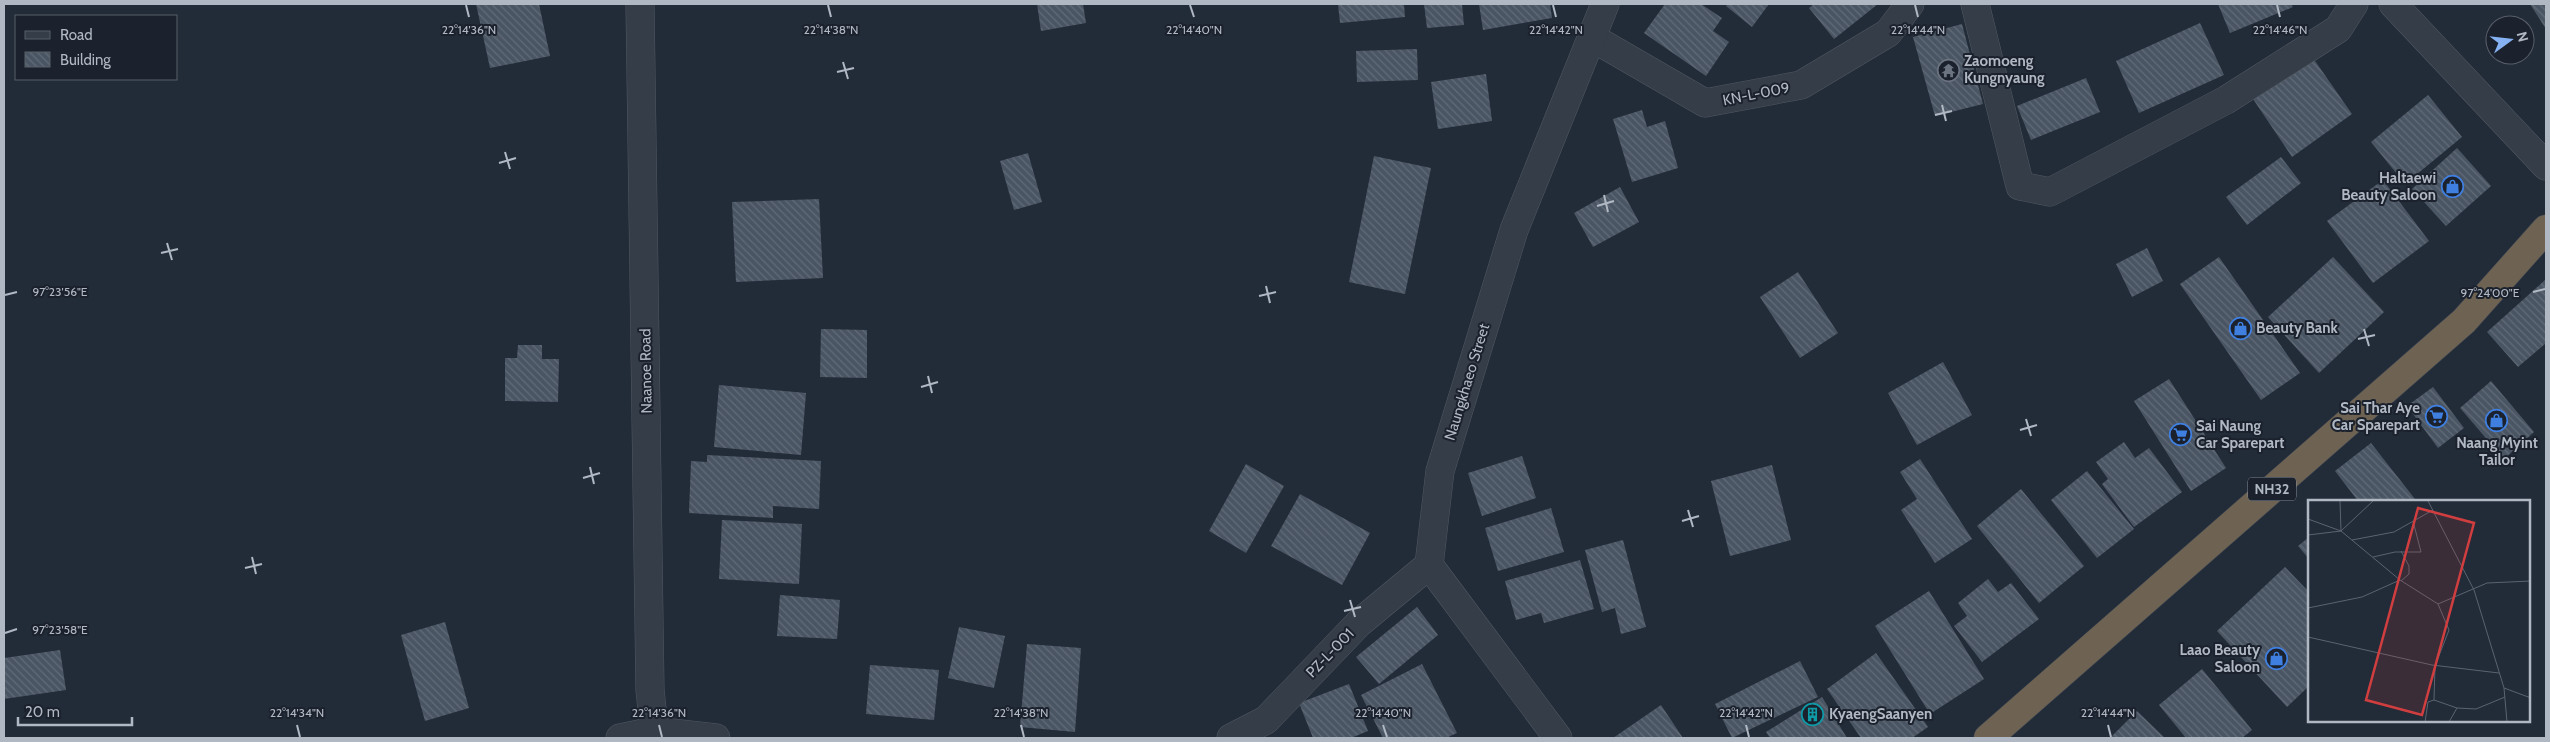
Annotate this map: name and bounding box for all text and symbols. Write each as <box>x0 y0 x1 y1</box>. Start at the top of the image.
legend <box>15 15 178 80</box>
north arrow <box>2485 15 2535 65</box>
text: 22°14'36"N <box>442 22 496 37</box>
text: 22°14'38"N <box>804 22 858 37</box>
text: 22°14'40"N <box>1166 22 1222 37</box>
text: 22°14'42"N <box>1529 22 1583 37</box>
text: 22°14'44"N <box>1891 22 1945 37</box>
text: 22°14'46"N <box>2253 22 2307 37</box>
text: Road <box>60 26 93 44</box>
text: N <box>2513 30 2533 44</box>
text: Building <box>60 51 111 69</box>
place label: Zaomoeng Kungnyaung <box>1964 52 2045 87</box>
temple icon: Zaomoeng Kungnyaung <box>1936 58 1960 82</box>
street label: KN-L-009 <box>1721 79 1791 109</box>
place label: Haltaewi Beauty Saloon <box>2341 169 2436 204</box>
shop icon: Haltaewi Beauty Saloon <box>2440 175 2464 199</box>
text: 97°23'56"E <box>32 284 88 299</box>
text: 97°24'00"E <box>2461 285 2520 300</box>
shop icon: Beauty Bank <box>2228 316 2252 340</box>
place label: Beauty Bank <box>2256 319 2339 337</box>
street label: Naungkhaeo Street <box>1441 321 1493 443</box>
street label: Naanoe Road <box>636 328 656 414</box>
place label: Sai Thar Aye Car Sparepart <box>2332 399 2420 434</box>
supermarket icon: Sai Thar Aye Car Sparepart <box>2424 405 2448 429</box>
shop icon: Naang Myint Tailor <box>2485 408 2509 432</box>
place label: Sai Naung Car Sparepart <box>2196 417 2284 452</box>
supermarket icon: Sai Naung Car Sparepart <box>2168 423 2192 447</box>
place label: Naang Myint Tailor <box>2456 434 2538 469</box>
road number: NH32 <box>2248 478 2296 500</box>
inset map <box>2308 500 2530 722</box>
text: 97°23'58"E <box>32 622 88 637</box>
street label: PZ-L-001 <box>1302 625 1358 681</box>
place label: Laao Beauty Saloon <box>2180 641 2261 676</box>
shop icon: Laao Beauty Saloon <box>2264 647 2288 671</box>
scale bar <box>18 694 131 726</box>
building icon: KyaengSaanyen <box>1801 702 1825 726</box>
text: 20 m <box>25 703 60 721</box>
text: 22°14'34"N <box>270 705 324 720</box>
text: 22°14'36"N <box>632 705 686 720</box>
text: 22°14'38"N <box>994 705 1048 720</box>
text: 22°14'40"N <box>1355 705 1411 720</box>
text: 22°14'42"N <box>1719 705 1773 720</box>
place label: KyaengSaanyen <box>1829 705 1932 723</box>
text: 22°14'44"N <box>2081 705 2135 720</box>

